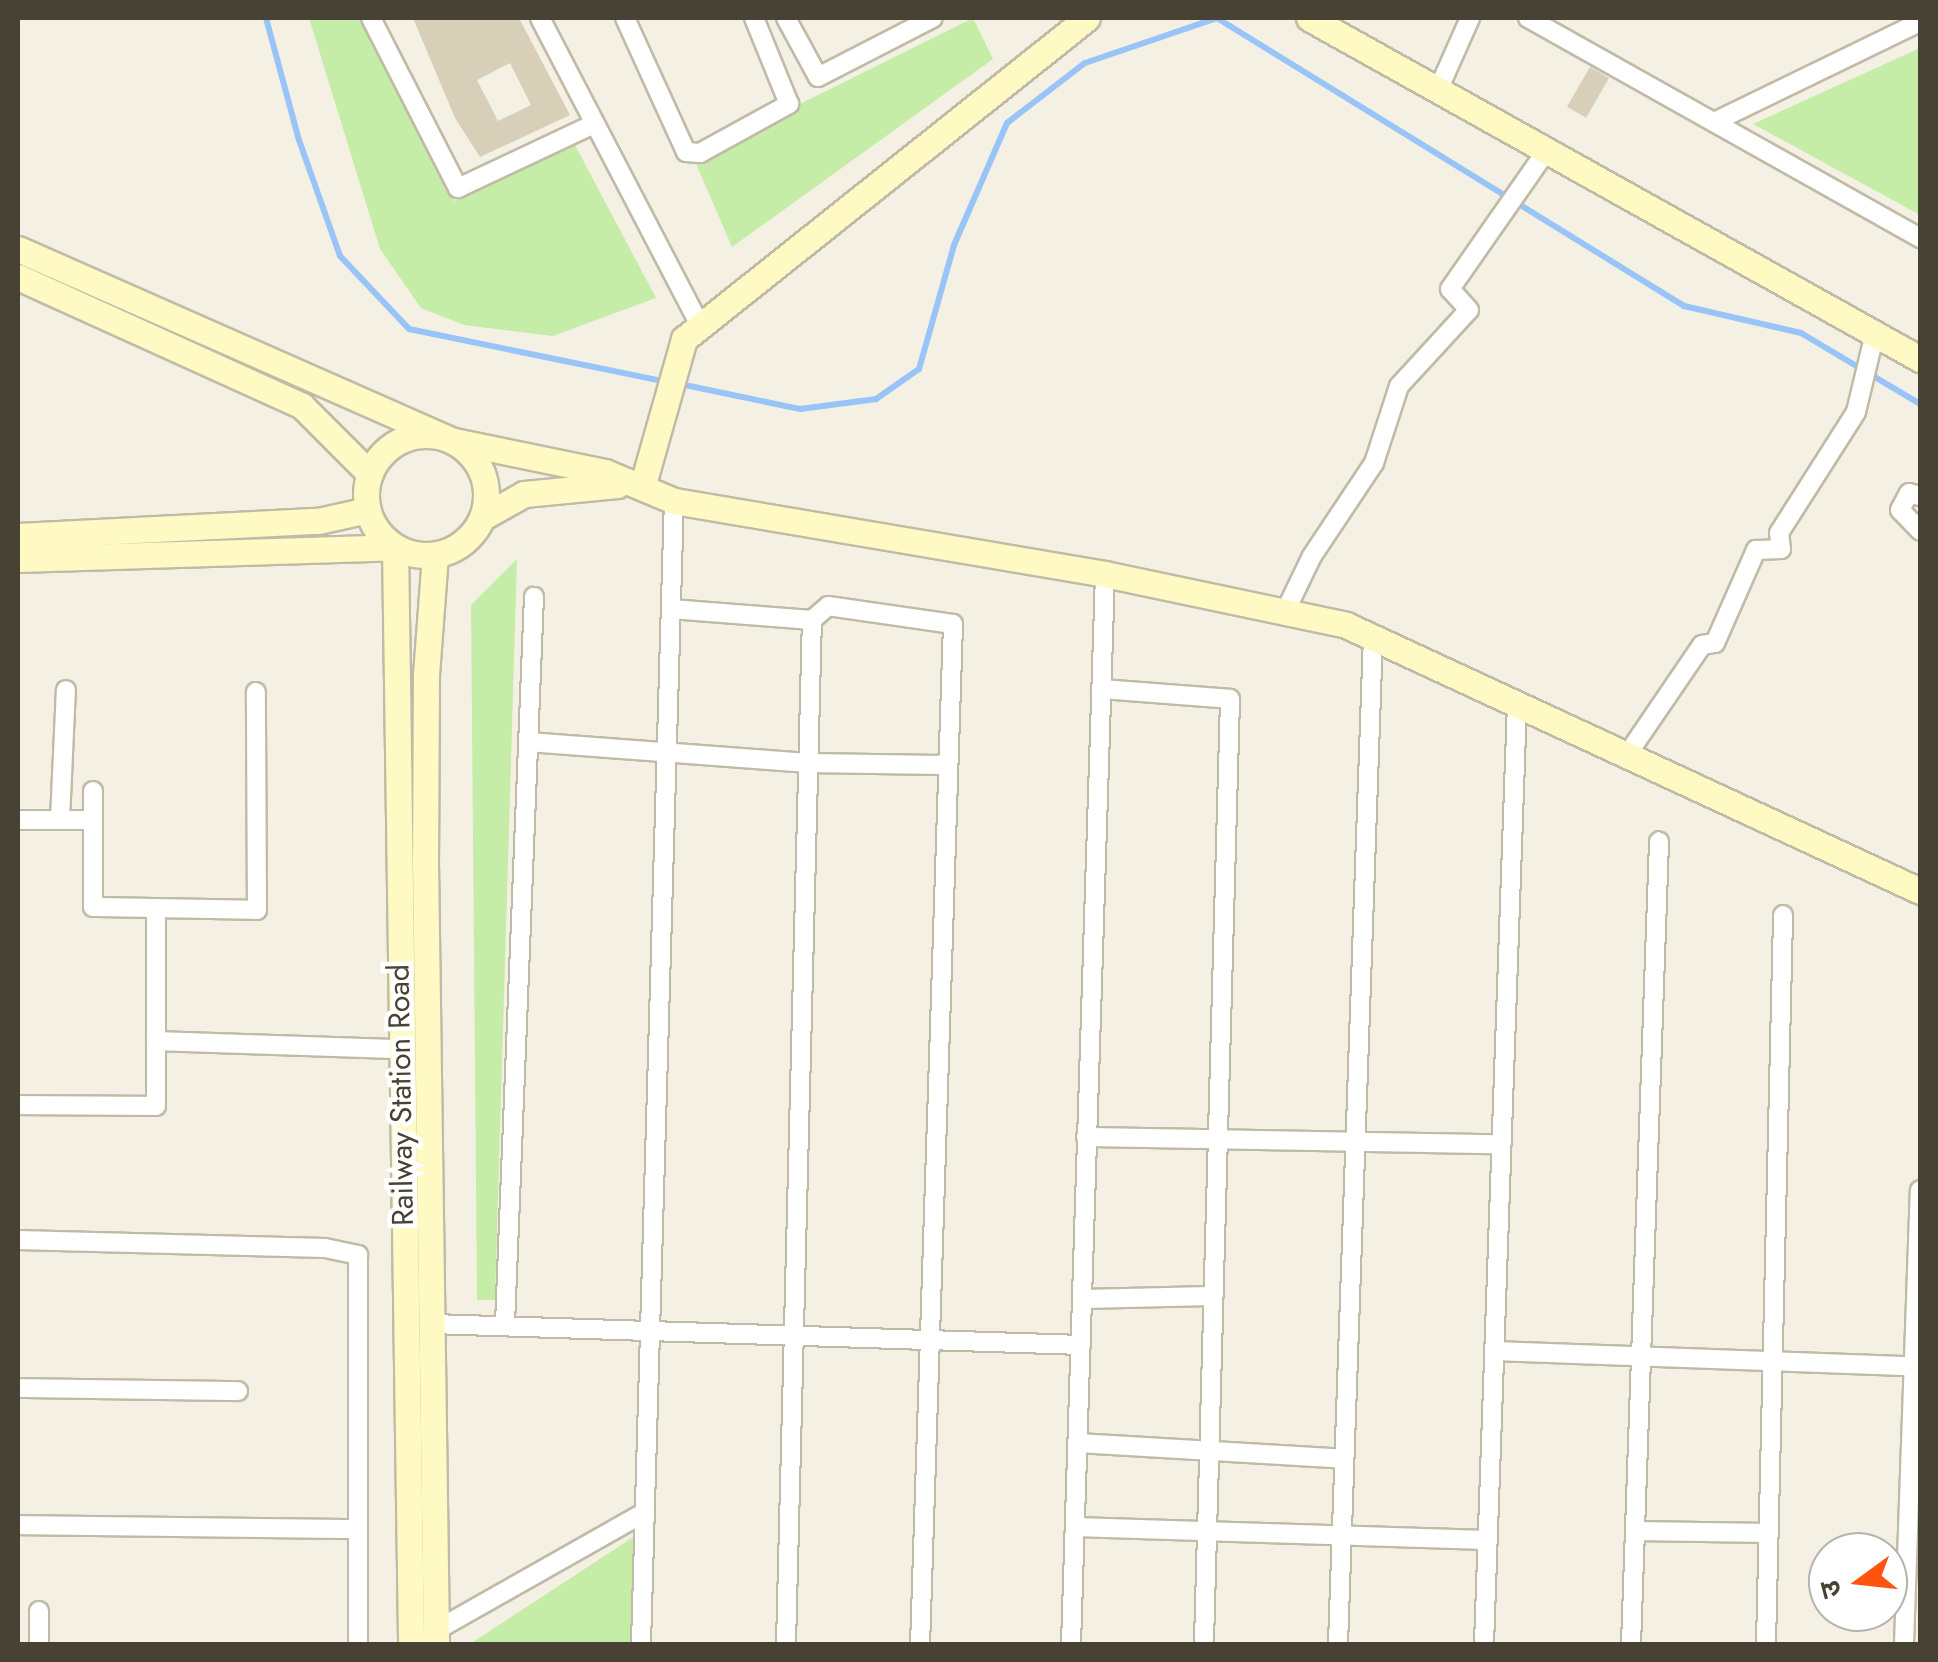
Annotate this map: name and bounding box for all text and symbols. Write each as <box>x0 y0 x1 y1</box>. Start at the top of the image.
street label: Railway Station Road <box>381 964 421 1226</box>
north arrow <box>1808 1532 1908 1632</box>
text: उ <box>1809 1576 1852 1603</box>

